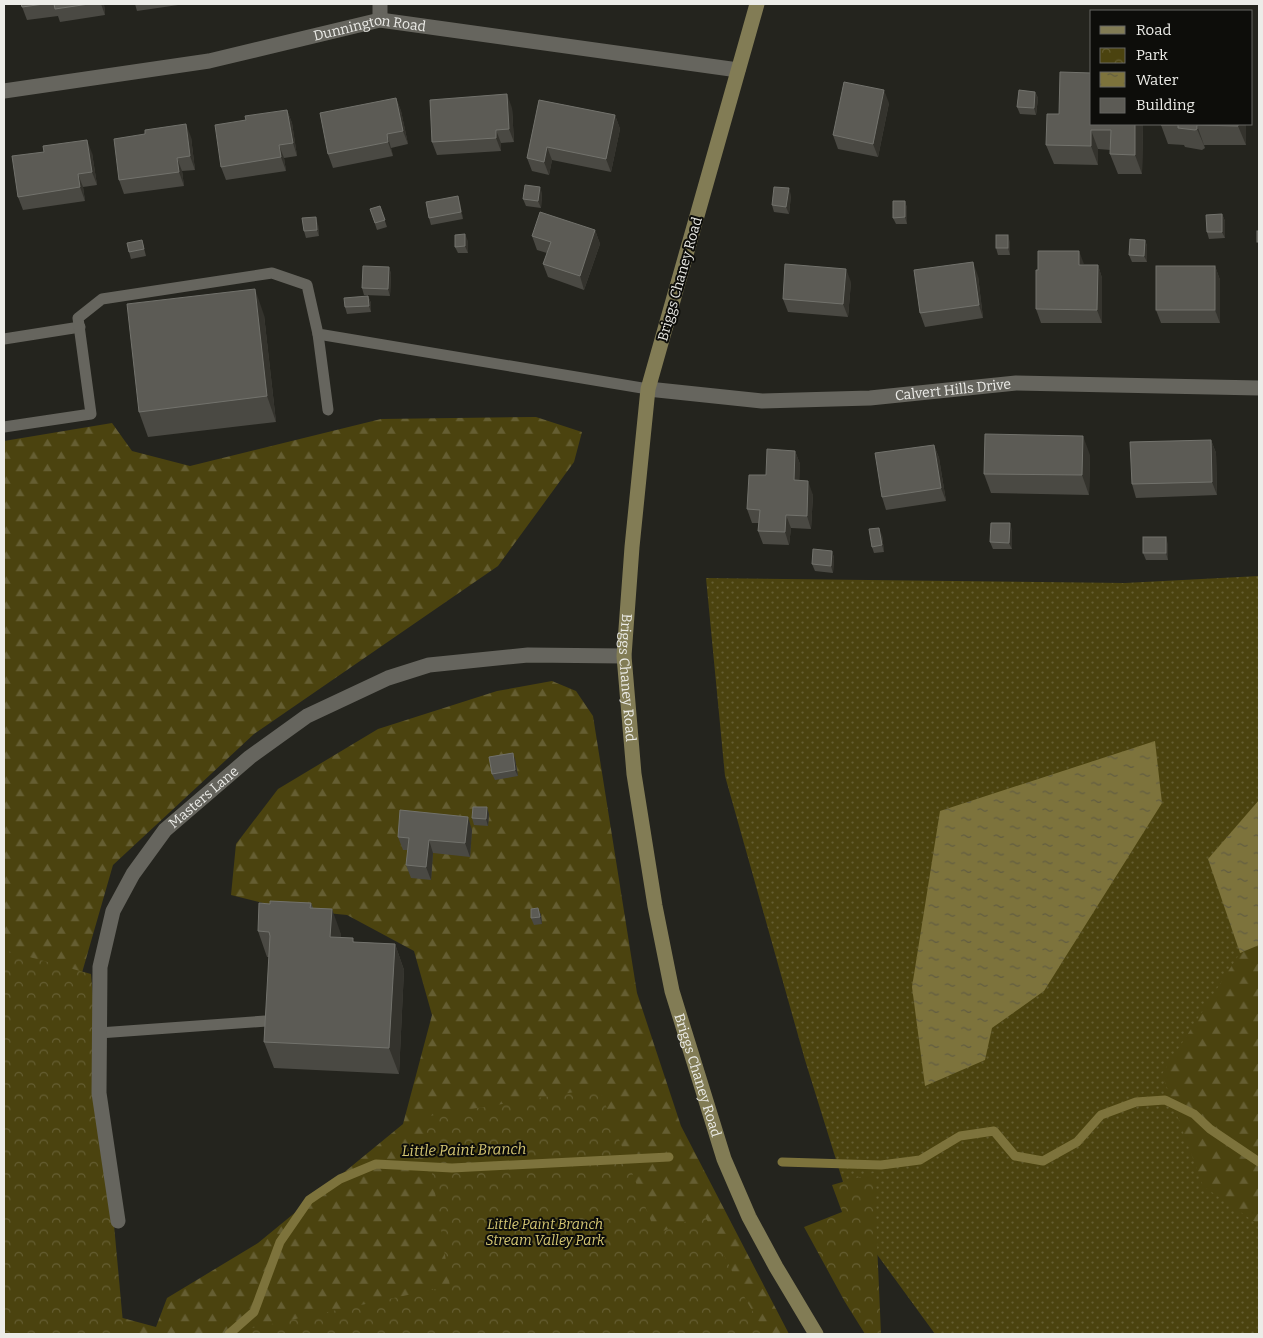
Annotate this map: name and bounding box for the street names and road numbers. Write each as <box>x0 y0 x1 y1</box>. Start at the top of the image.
street label: Dunnington Road <box>311 11 427 44</box>
street label: Briggs Chaney Road <box>654 215 706 343</box>
street label: Calvert Hills Drive <box>894 375 1012 404</box>
street label: Briggs Chaney Road <box>615 613 640 742</box>
street label: Masters Lane <box>165 762 242 832</box>
street label: Briggs Chaney Road <box>671 1011 725 1139</box>

